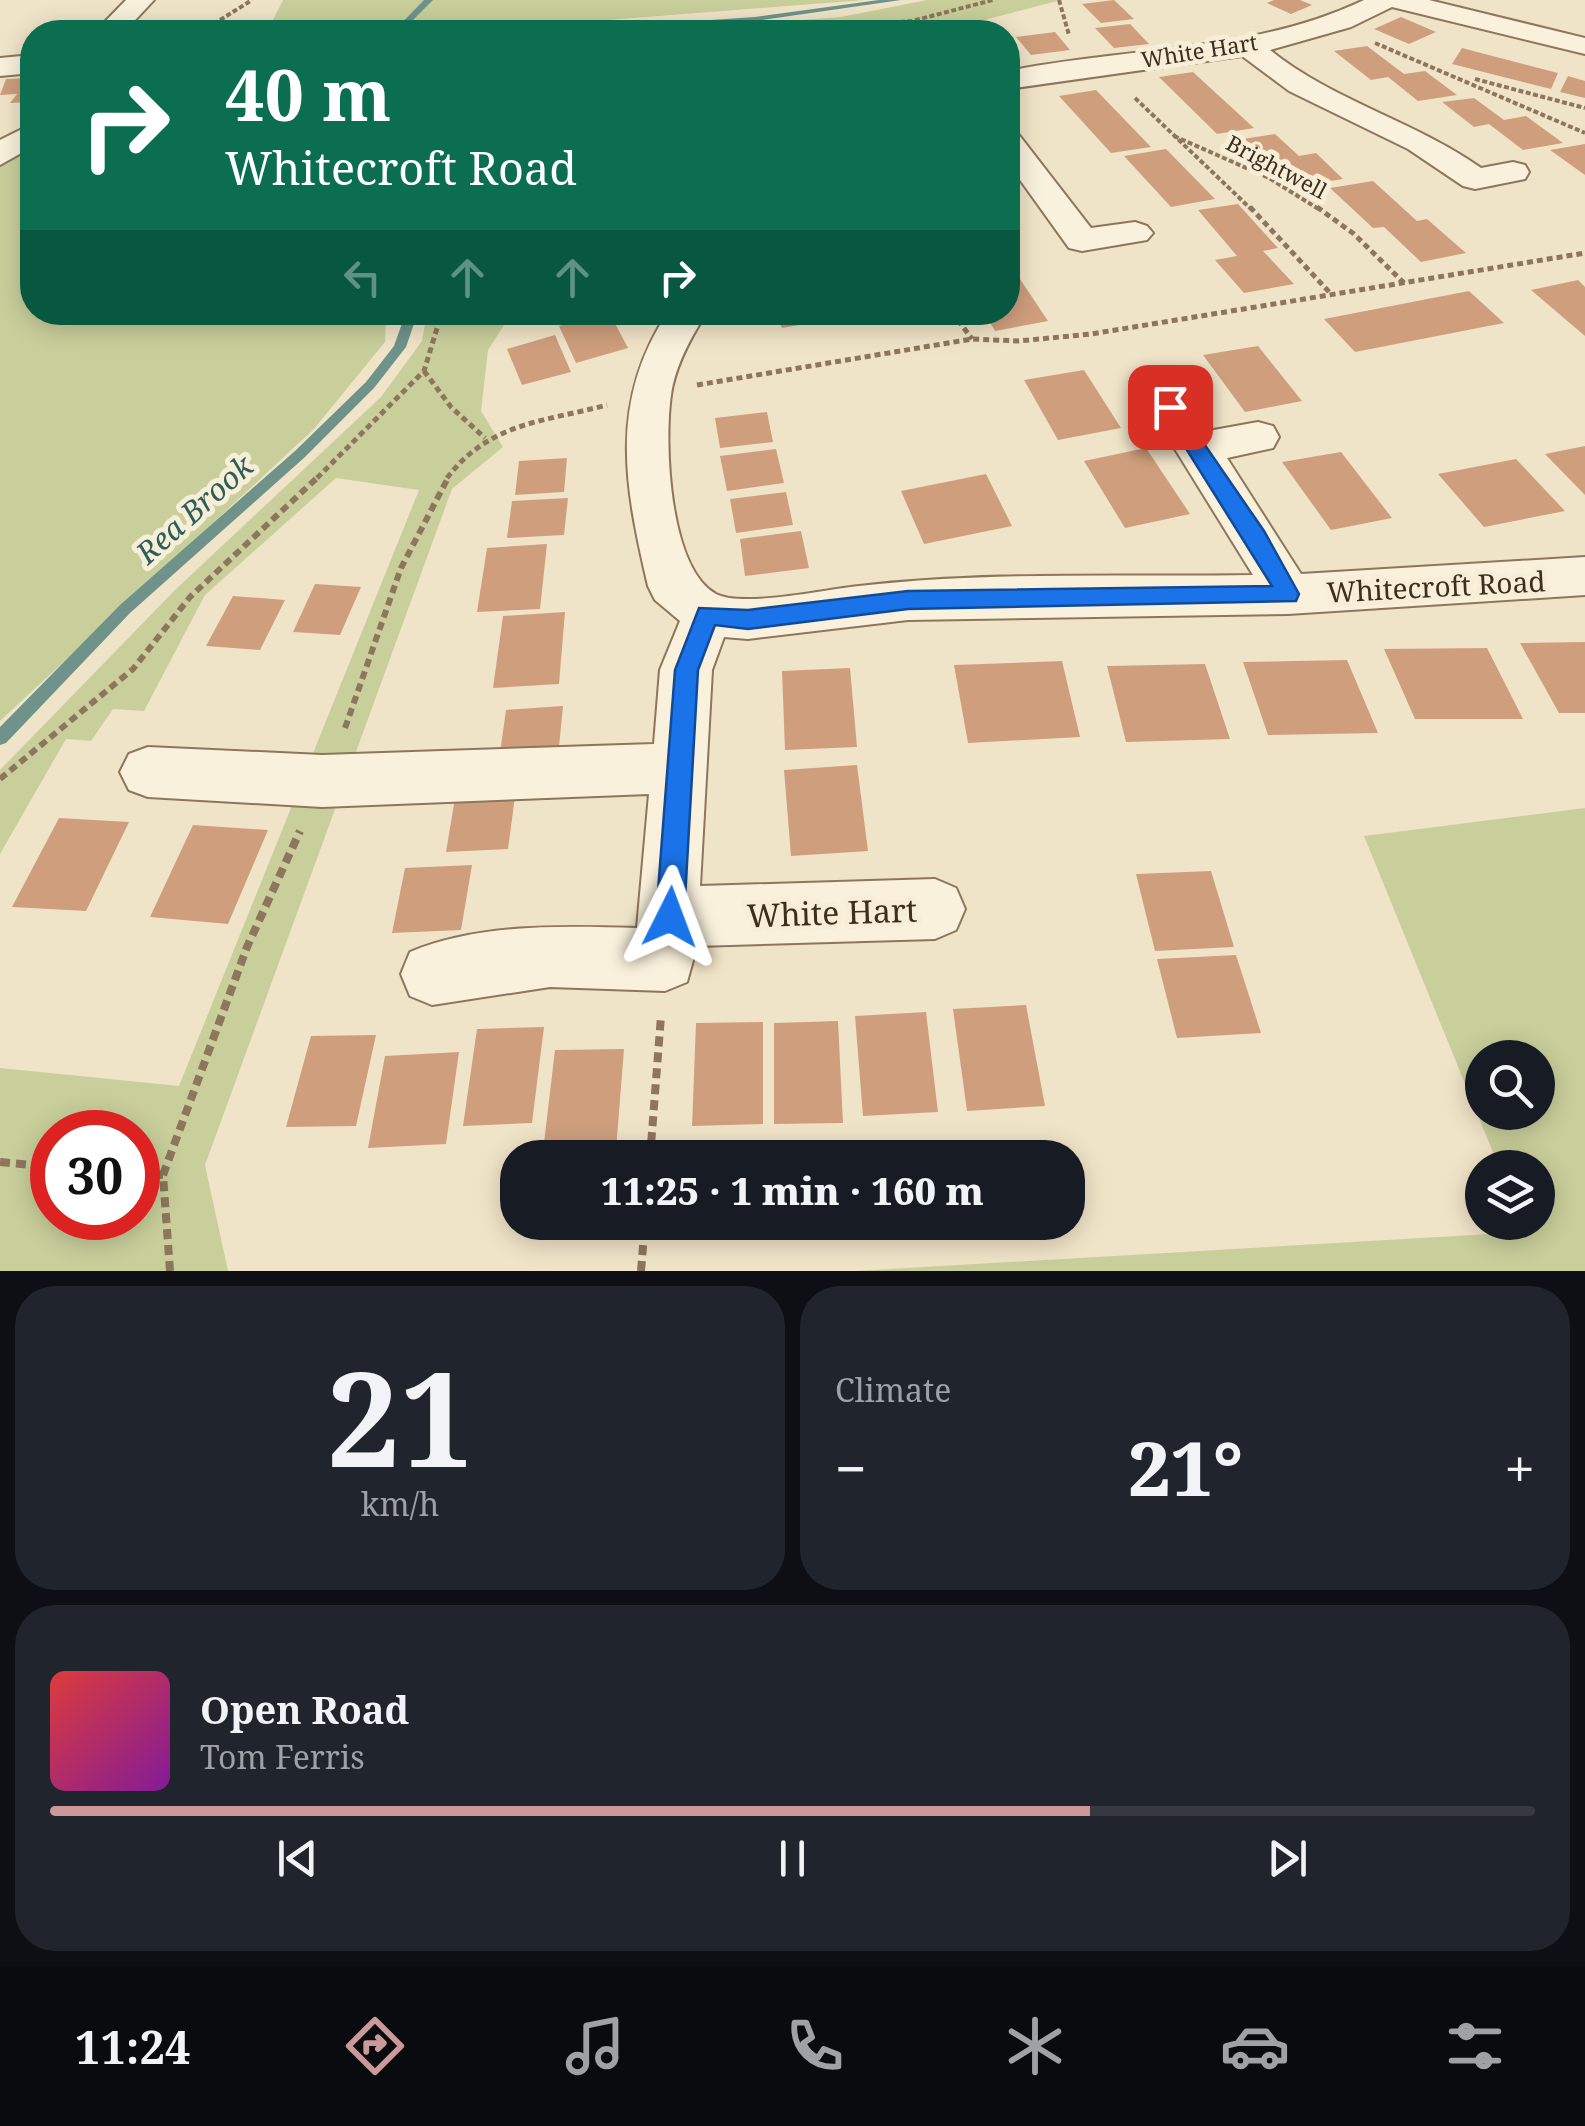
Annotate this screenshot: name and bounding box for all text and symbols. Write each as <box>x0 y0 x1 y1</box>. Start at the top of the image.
street label: White Hart <box>1139 26 1259 74</box>
text: 40 m <box>225 46 391 142</box>
icon: right <box>60 60 190 190</box>
street label: Brightwell <box>1222 127 1333 205</box>
text: Whitecroft Road <box>225 137 577 198</box>
icon: left <box>335 250 390 305</box>
icon: ahead <box>440 250 495 305</box>
icon: ahead <box>545 250 600 305</box>
icon: right <box>650 250 705 305</box>
pin <box>1128 365 1213 450</box>
icon: arrive <box>1143 380 1198 435</box>
water label: Rea Brook <box>126 445 262 573</box>
street label: Whitecroft Road <box>1326 561 1546 611</box>
position arrow <box>618 865 722 969</box>
street label: White Hart <box>746 888 918 936</box>
map controls <box>1465 1040 1555 1240</box>
button: search <box>1465 1040 1555 1130</box>
speed limit sign: 30 <box>30 1110 160 1240</box>
button: layers <box>1465 1150 1555 1240</box>
text: 11:25 · 1 min · 160 m <box>601 1164 984 1216</box>
text: 21 <box>327 1328 473 1505</box>
text: Climate <box>835 1368 951 1411</box>
text: 21° <box>1128 1416 1243 1518</box>
text: − <box>835 1430 867 1505</box>
text: + <box>1504 1430 1535 1505</box>
text: km/h <box>361 1482 439 1525</box>
text: Open Road <box>200 1683 409 1735</box>
text: Tom Ferris <box>200 1735 365 1778</box>
icon: previous <box>270 1831 325 1886</box>
icon: pause <box>765 1831 820 1886</box>
icon: next <box>1260 1831 1315 1886</box>
icon: directions <box>340 2011 410 2081</box>
icon: music <box>560 2011 630 2081</box>
icon: phone <box>780 2011 850 2081</box>
icon: climate <box>1000 2011 1070 2081</box>
icon: car <box>1220 2011 1290 2081</box>
icon: filters <box>1440 2011 1510 2081</box>
text: 11:24 <box>75 2016 190 2077</box>

